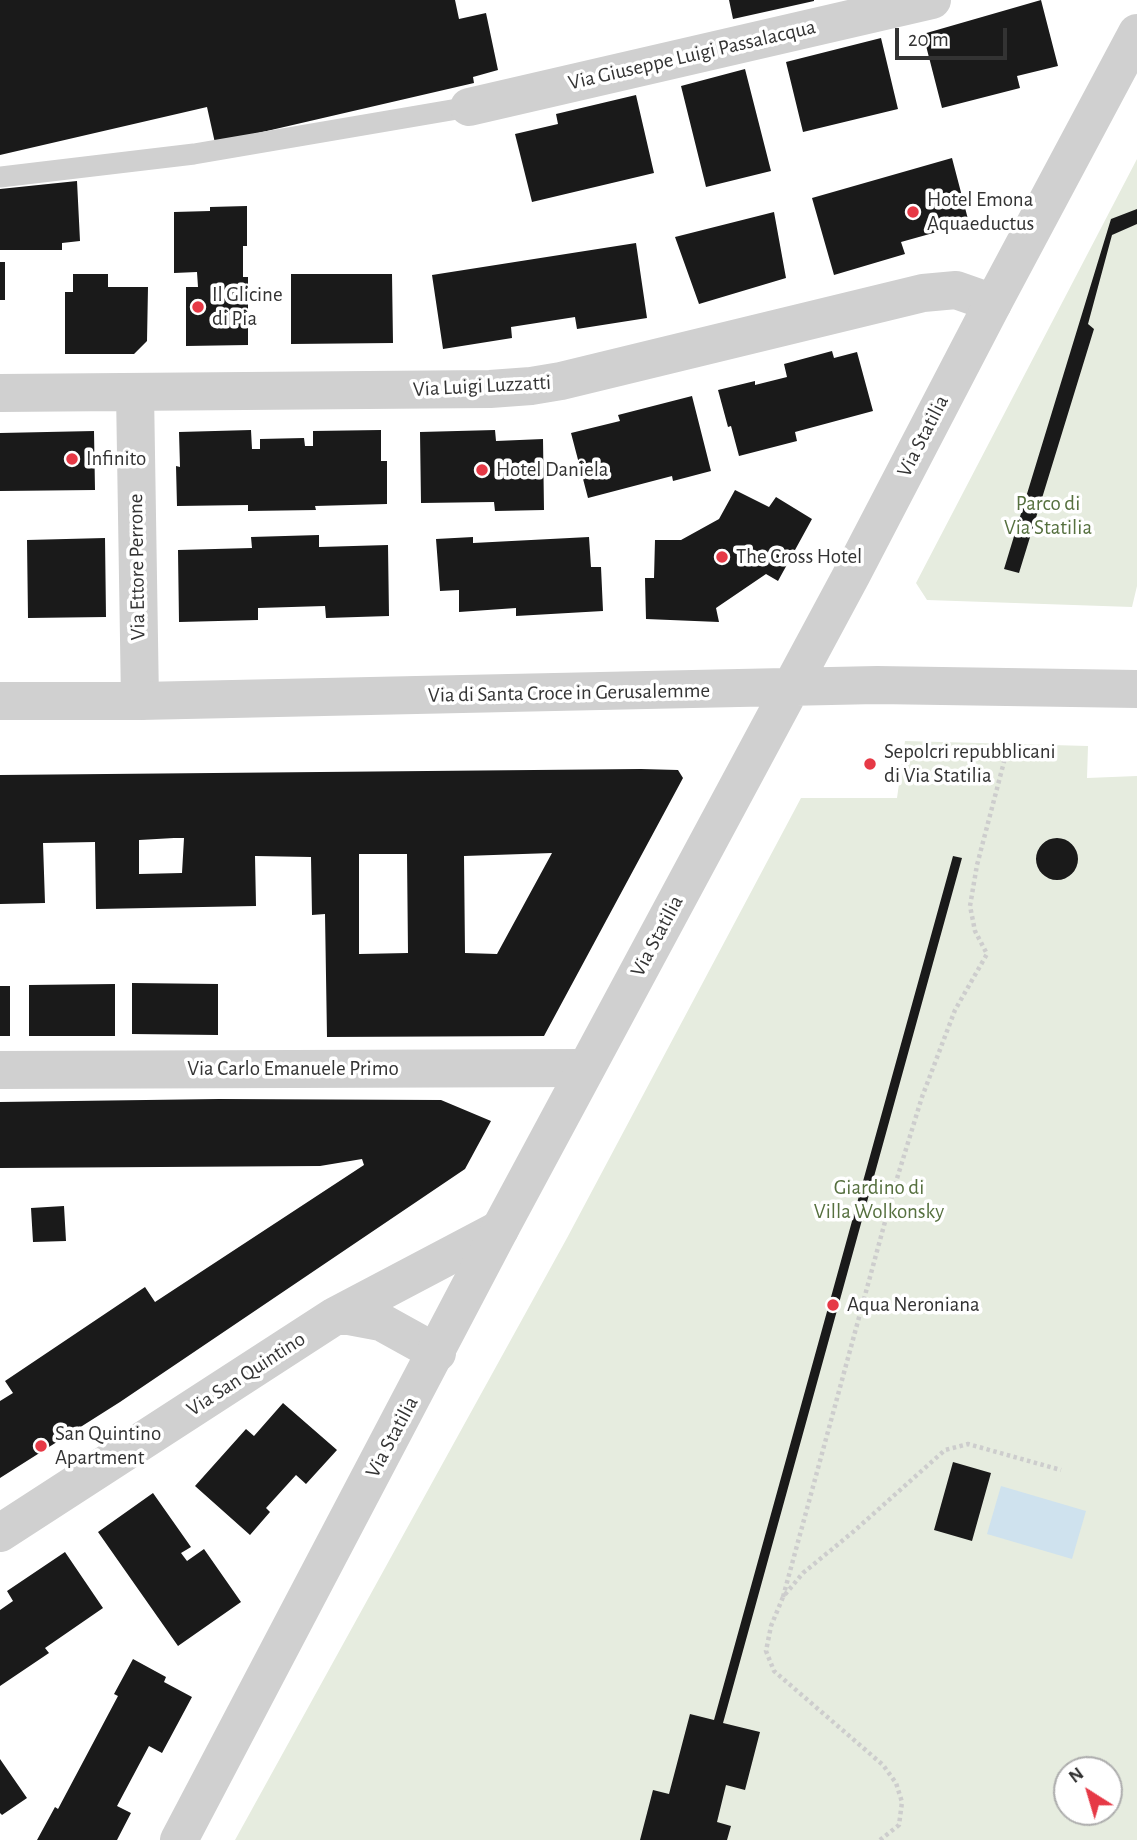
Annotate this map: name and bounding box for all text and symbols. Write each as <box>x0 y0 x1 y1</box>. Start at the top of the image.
street label: Via Giuseppe Luigi Passalacqua <box>566 14 818 96</box>
scale bar <box>899 14 1011 58</box>
text: 20 m <box>908 29 949 50</box>
place label: Hotel Emona Aquaeductus <box>927 187 1034 237</box>
marker: Hotel Emona Aquaeductus <box>905 204 921 220</box>
place label: Il Glicine di Pia <box>212 282 283 332</box>
marker: Il Glicine di Pia <box>190 299 206 315</box>
street label: Via Luigi Luzzatti <box>412 370 552 402</box>
street label: Via Statilia <box>892 391 954 481</box>
place label: Infinito <box>86 446 146 472</box>
marker: Infinito <box>64 451 80 467</box>
place label: Hotel Daniela <box>496 457 609 483</box>
marker: Hotel Daniela <box>474 462 490 478</box>
park label: Parco di Via Statilia <box>1004 491 1092 541</box>
street label: Via Ettore Perrone <box>123 493 151 641</box>
place label: The Cross Hotel <box>736 544 862 570</box>
marker: The Cross Hotel <box>714 549 730 565</box>
street label: Via di Santa Croce in Gerusalemme <box>428 678 710 708</box>
place label: Sepolcri repubblicani di Via Statilia <box>884 739 1056 789</box>
marker: Sepolcri repubblicani di Via Statilia <box>862 756 878 772</box>
street label: Via Statilia <box>625 891 689 981</box>
street label: Via Carlo Emanuele Primo <box>187 1056 399 1082</box>
park label: Giardino di Villa Wolkonsky <box>814 1175 944 1225</box>
place label: Aqua Neroniana <box>847 1292 980 1318</box>
marker: Aqua Neroniana <box>825 1297 841 1313</box>
street label: Via San Quintino <box>182 1326 310 1422</box>
street label: Via Statilia <box>360 1392 424 1482</box>
place label: San Quintino Apartment <box>55 1421 161 1471</box>
marker: San Quintino Apartment <box>33 1438 49 1454</box>
north arrow <box>1053 1756 1123 1826</box>
text: N <box>1065 1764 1087 1787</box>

